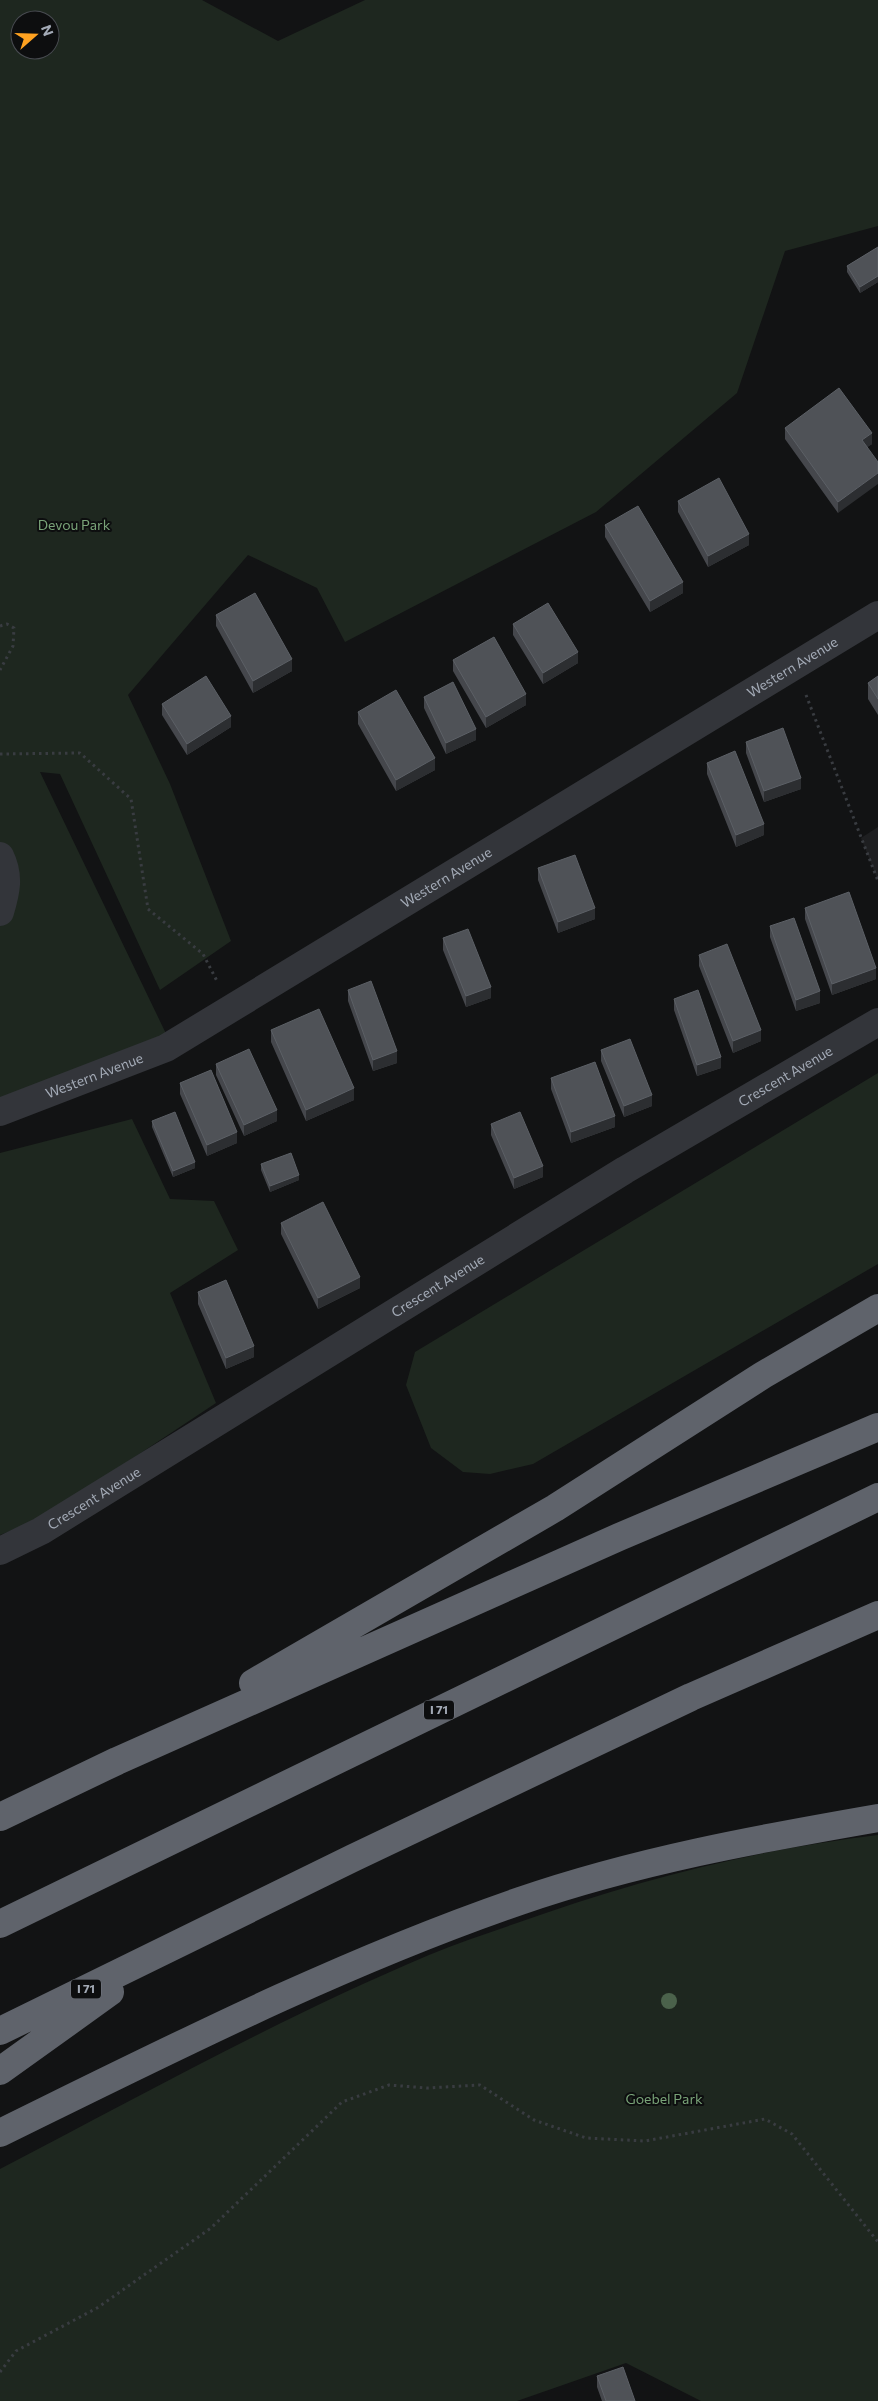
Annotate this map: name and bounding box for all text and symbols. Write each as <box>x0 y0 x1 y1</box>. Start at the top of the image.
north arrow <box>10 10 60 60</box>
text: N <box>38 23 57 38</box>
park label: Devou Park <box>38 516 111 533</box>
street label: Western Avenue <box>744 633 841 701</box>
street label: Western Avenue <box>398 843 495 911</box>
street label: Crescent Avenue <box>735 1042 835 1110</box>
street label: Western Avenue <box>43 1049 145 1102</box>
street label: Crescent Avenue <box>388 1250 487 1321</box>
street label: Crescent Avenue <box>44 1463 143 1533</box>
road number: I 71 <box>424 1700 454 1720</box>
road number: I 71 <box>71 1980 101 1998</box>
park label: Goebel Park <box>625 2090 703 2107</box>

